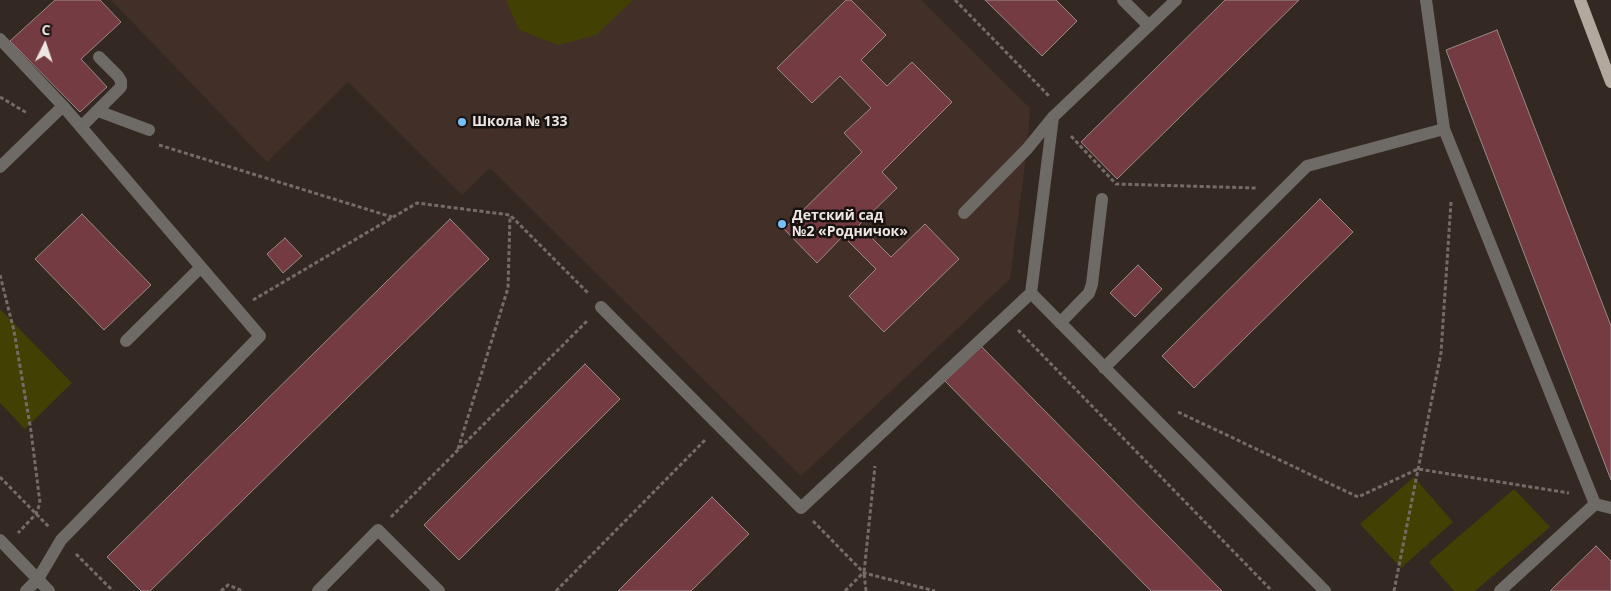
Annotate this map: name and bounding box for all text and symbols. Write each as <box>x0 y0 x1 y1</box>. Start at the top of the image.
north arrow <box>20 20 70 70</box>
text: С <box>41 20 51 39</box>
place label: Школа № 133 <box>472 114 568 130</box>
marker: Школа № 133 <box>456 116 468 128</box>
place label: Детский сад №2 «Родничок» <box>792 208 908 240</box>
marker: Детский сад №2 «Родничок» <box>776 218 788 230</box>

